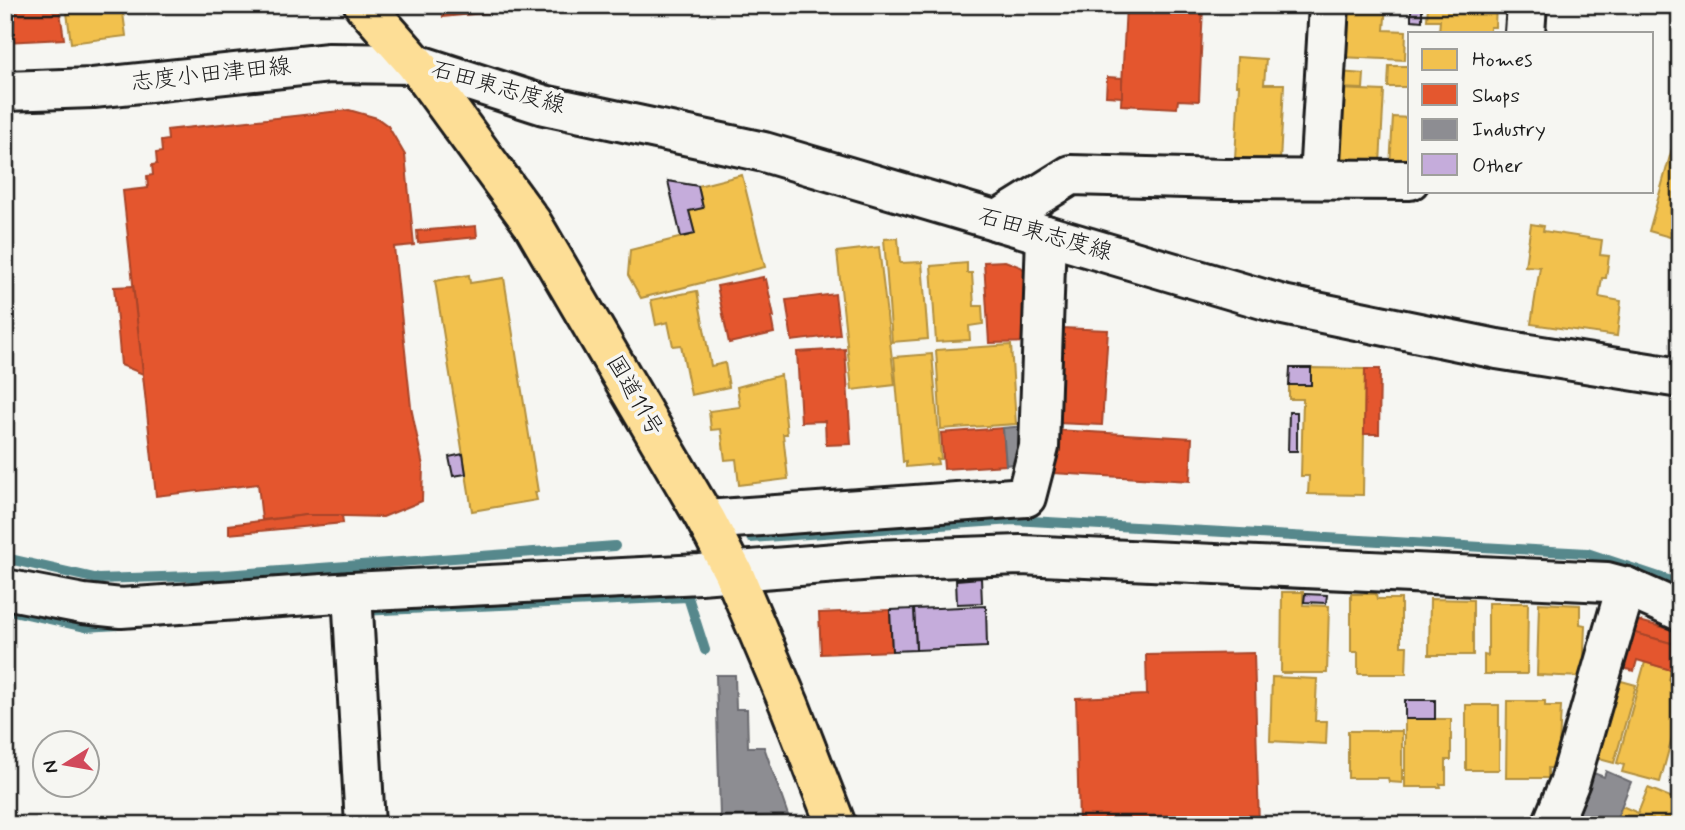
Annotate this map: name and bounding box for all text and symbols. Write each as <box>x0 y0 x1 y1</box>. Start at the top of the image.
legend <box>1408 32 1654 192</box>
text: Homes <box>1472 46 1532 74</box>
street label: 志度小田津田線 <box>129 52 293 98</box>
street label: 石田東志度線 <box>428 55 568 121</box>
text: Shops <box>1472 82 1520 110</box>
text: Industry <box>1472 116 1546 144</box>
text: Other <box>1472 152 1523 180</box>
street label: 石田東志度線 <box>975 202 1115 268</box>
street label: 国道11号 <box>599 350 669 442</box>
north arrow <box>32 728 102 798</box>
text: N <box>37 758 64 776</box>

